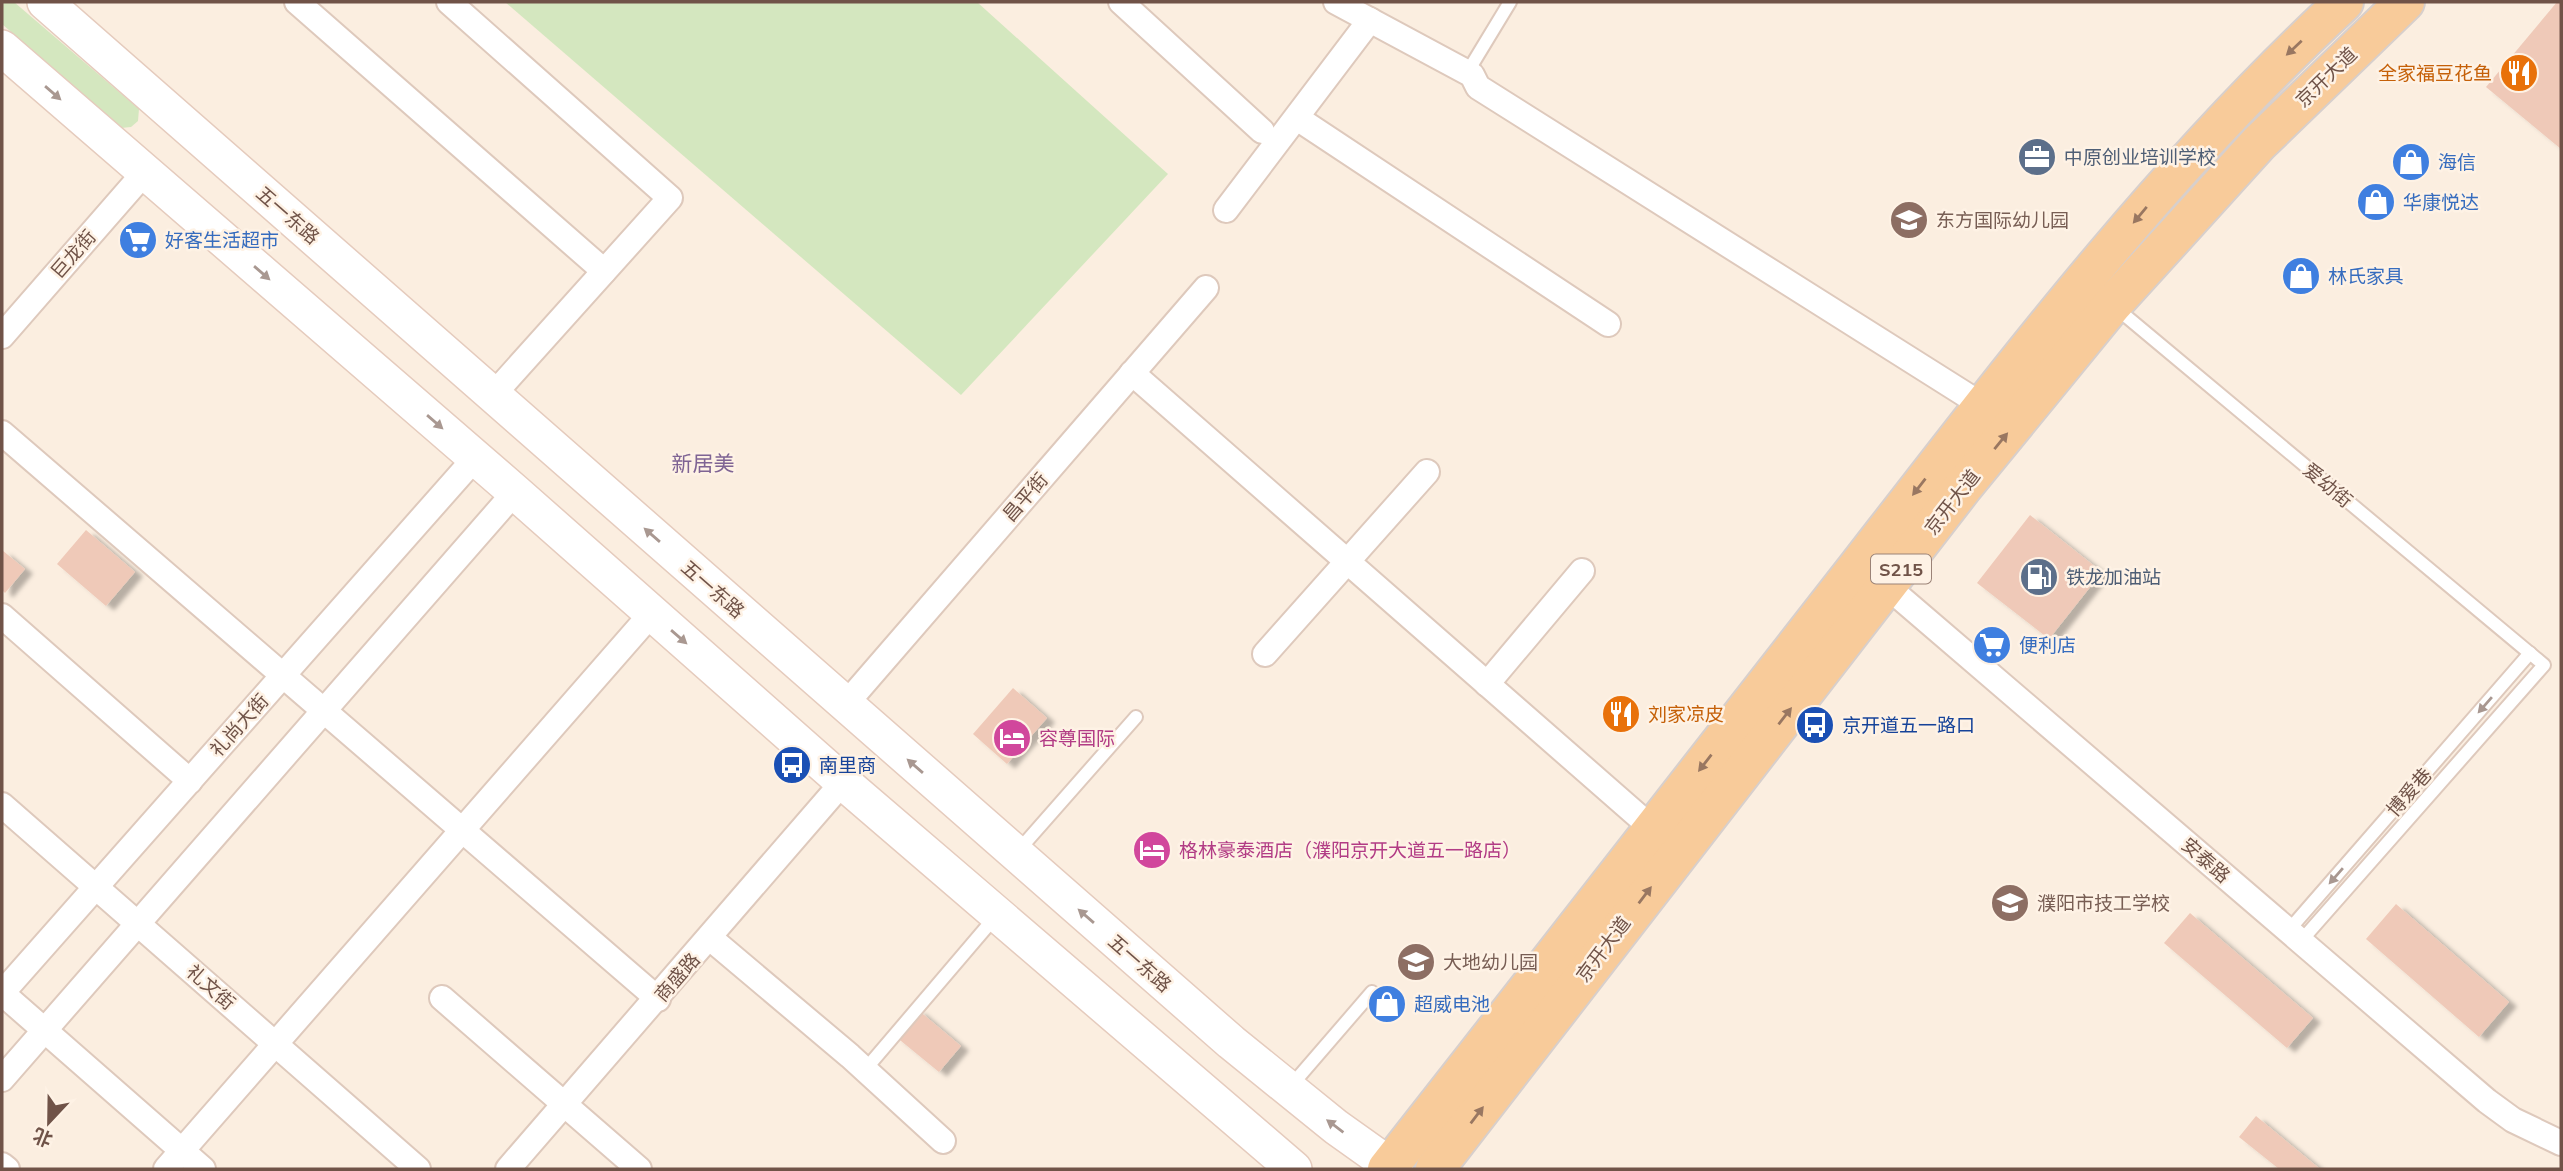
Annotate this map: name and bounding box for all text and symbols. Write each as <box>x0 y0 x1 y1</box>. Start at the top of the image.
one-way arrow <box>2285 40 2303 56</box>
street label: 京开大道 <box>2290 42 2362 112</box>
restaurant icon: 全家福豆花鱼 <box>2498 52 2540 94</box>
place label: 全家福豆花鱼 <box>2378 61 2492 85</box>
one-way arrow <box>45 85 62 100</box>
office icon: 中原创业培训学校 <box>2016 136 2058 178</box>
shop icon: 海信 <box>2390 141 2432 183</box>
place label: 中原创业培训学校 <box>2064 145 2216 169</box>
place label: 海信 <box>2438 150 2476 174</box>
street label: 五一东路 <box>251 181 325 249</box>
shop icon: 华康悦达 <box>2355 181 2397 223</box>
place label: 华康悦达 <box>2403 190 2479 214</box>
school or university icon: 东方国际幼儿园 <box>1888 199 1930 241</box>
one-way arrow <box>2133 207 2148 224</box>
place label: 东方国际幼儿园 <box>1936 208 2069 232</box>
supermarket icon: 好客生活超市 <box>117 219 159 261</box>
street label: 巨龙街 <box>45 225 101 283</box>
place label: 好客生活超市 <box>165 228 279 252</box>
shop icon: 林氏家具 <box>2280 255 2322 297</box>
place label: 林氏家具 <box>2328 264 2404 288</box>
one-way arrow <box>254 265 271 280</box>
one-way arrow <box>426 414 443 429</box>
one-way arrow <box>1993 432 2008 450</box>
district label: 新居美 <box>672 450 735 476</box>
street label: 爱幼街 <box>2298 457 2358 513</box>
street label: 京开大道 <box>1919 465 1985 539</box>
street label: 昌平街 <box>997 468 1053 526</box>
one-way arrow <box>1913 478 1927 496</box>
one-way arrow <box>643 527 661 543</box>
road number: S215 <box>1871 554 1931 584</box>
street label: 五一东路 <box>676 555 750 623</box>
fuel station icon: 铁龙加油站 <box>2018 556 2060 598</box>
place label: 铁龙加油站 <box>2066 565 2161 589</box>
supermarket icon: 便利店 <box>1971 624 2013 666</box>
one-way arrow <box>670 629 688 645</box>
place label: 便利店 <box>2019 633 2076 657</box>
street label: 礼尚大街 <box>205 689 273 761</box>
restaurant icon: 刘家凉皮 <box>1600 693 1642 735</box>
one-way arrow <box>2478 696 2493 713</box>
place label: 刘家凉皮 <box>1648 702 1724 726</box>
bus stop icon: 京开道五一路口 <box>1794 704 1836 746</box>
one-way arrow <box>1777 708 1792 726</box>
place label: 京开道五一路口 <box>1842 713 1975 737</box>
hotel icon: 容尊国际 <box>991 717 1033 759</box>
place label: 容尊国际 <box>1039 726 1115 750</box>
bus stop icon: 南里商 <box>771 744 813 786</box>
place label: 南里商 <box>819 753 876 777</box>
one-way arrow <box>1697 754 1712 772</box>
one-way arrow <box>906 758 924 774</box>
street label: 博爱巷 <box>2381 763 2437 821</box>
hotel icon: 格林豪泰酒店（濮阳京开大道五一路店） <box>1131 829 1173 871</box>
street label: 安泰路 <box>2177 832 2235 888</box>
place label: 格林豪泰酒店（濮阳京开大道五一路店） <box>1179 838 1521 862</box>
one-way arrow <box>2328 867 2344 885</box>
school or university icon: 濮阳市技工学校 <box>1989 882 2031 924</box>
one-way arrow <box>1637 887 1652 905</box>
place label: 濮阳市技工学校 <box>2037 891 2170 915</box>
one-way arrow <box>1077 908 1095 924</box>
street label: 京开大道 <box>1571 911 1635 987</box>
street label: 五一东路 <box>1103 929 1177 997</box>
school or university icon: 大地幼儿园 <box>1395 941 1437 983</box>
street label: 商盛路 <box>649 948 705 1006</box>
place label: 大地幼儿园 <box>1443 950 1538 974</box>
street label: 礼文街 <box>182 959 240 1015</box>
shop icon: 超威电池 <box>1366 983 1408 1025</box>
place label: 超威电池 <box>1414 992 1490 1016</box>
north arrow <box>14 1087 84 1157</box>
one-way arrow <box>1469 1106 1483 1124</box>
one-way arrow <box>1326 1119 1344 1134</box>
text: 北 <box>29 1123 56 1152</box>

